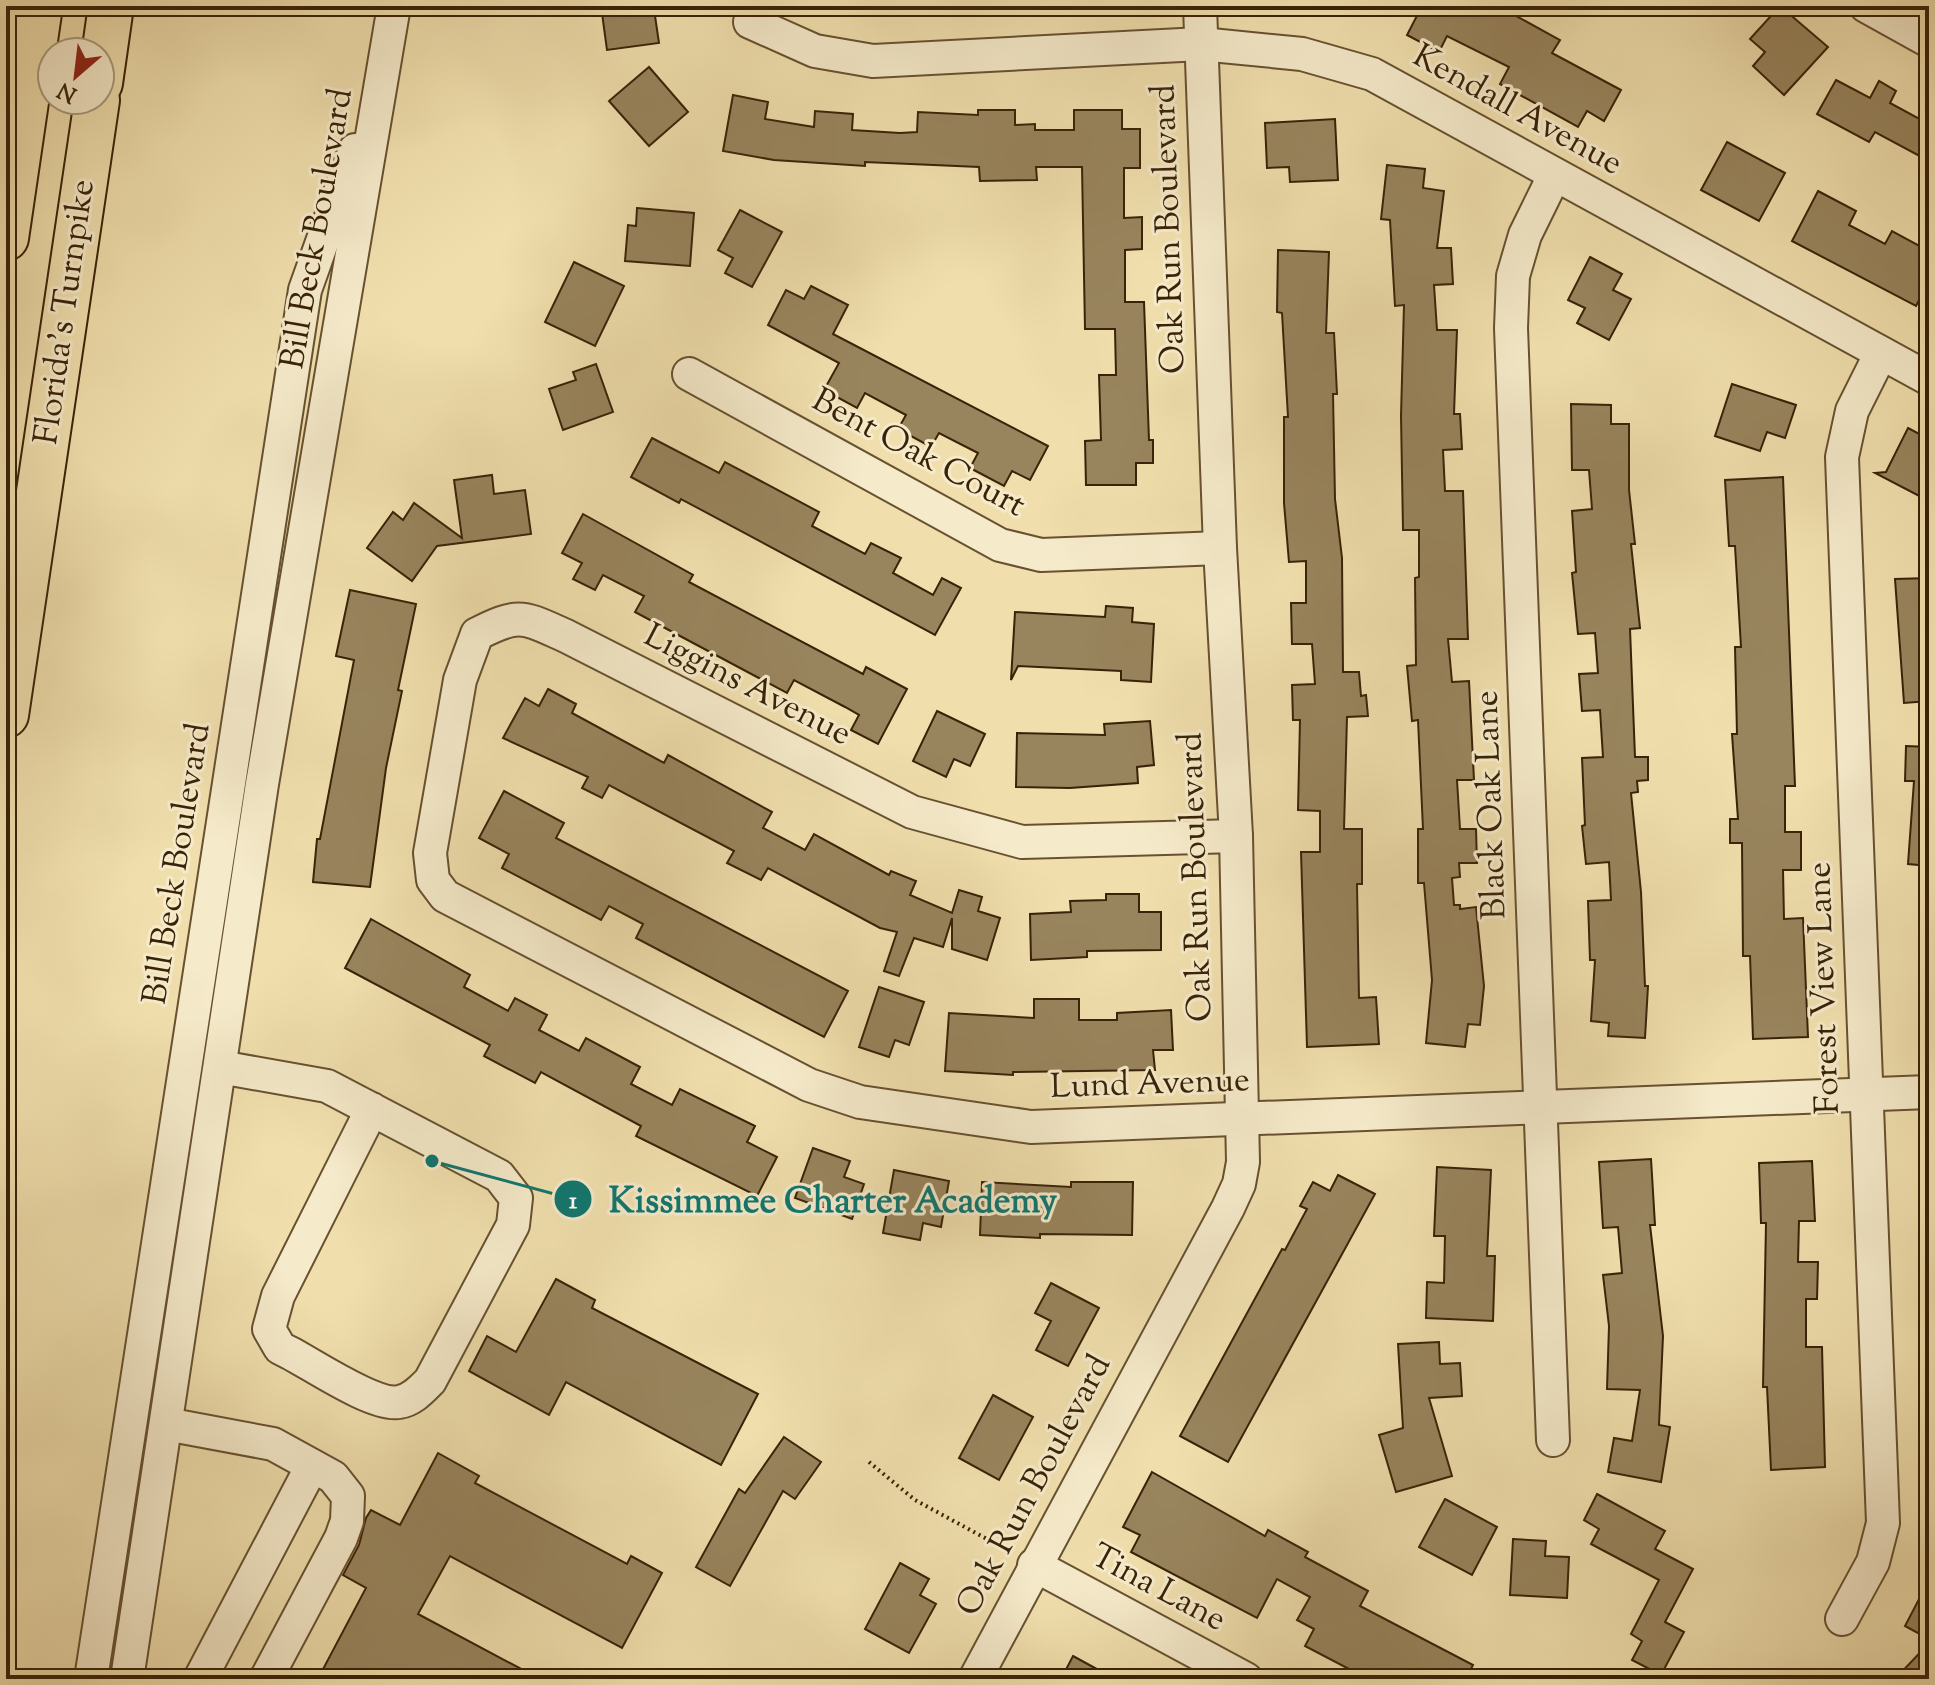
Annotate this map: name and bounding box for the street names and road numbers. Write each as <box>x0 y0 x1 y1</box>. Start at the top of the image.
street label: Kendall Avenue <box>1403 33 1631 189</box>
street label: Oak Run Boulevard <box>1140 83 1200 375</box>
street label: Bill Beck Boulevard <box>269 85 367 373</box>
street label: Florida's Turnpike <box>23 176 109 448</box>
street label: Bent Oak Court <box>803 377 1034 531</box>
street label: Liggins Avenue <box>635 613 859 759</box>
street label: Black Oak Lane <box>1464 690 1520 920</box>
street label: Bill Beck Boulevard <box>132 720 224 1008</box>
street label: Oak Run Boulevard <box>1167 731 1227 1023</box>
street label: Forest View Lane <box>1796 861 1854 1115</box>
street label: Lund Avenue <box>1049 1057 1251 1113</box>
street label: Oak Run Boulevard <box>945 1347 1125 1625</box>
street label: Tina Lane <box>1082 1533 1234 1645</box>

